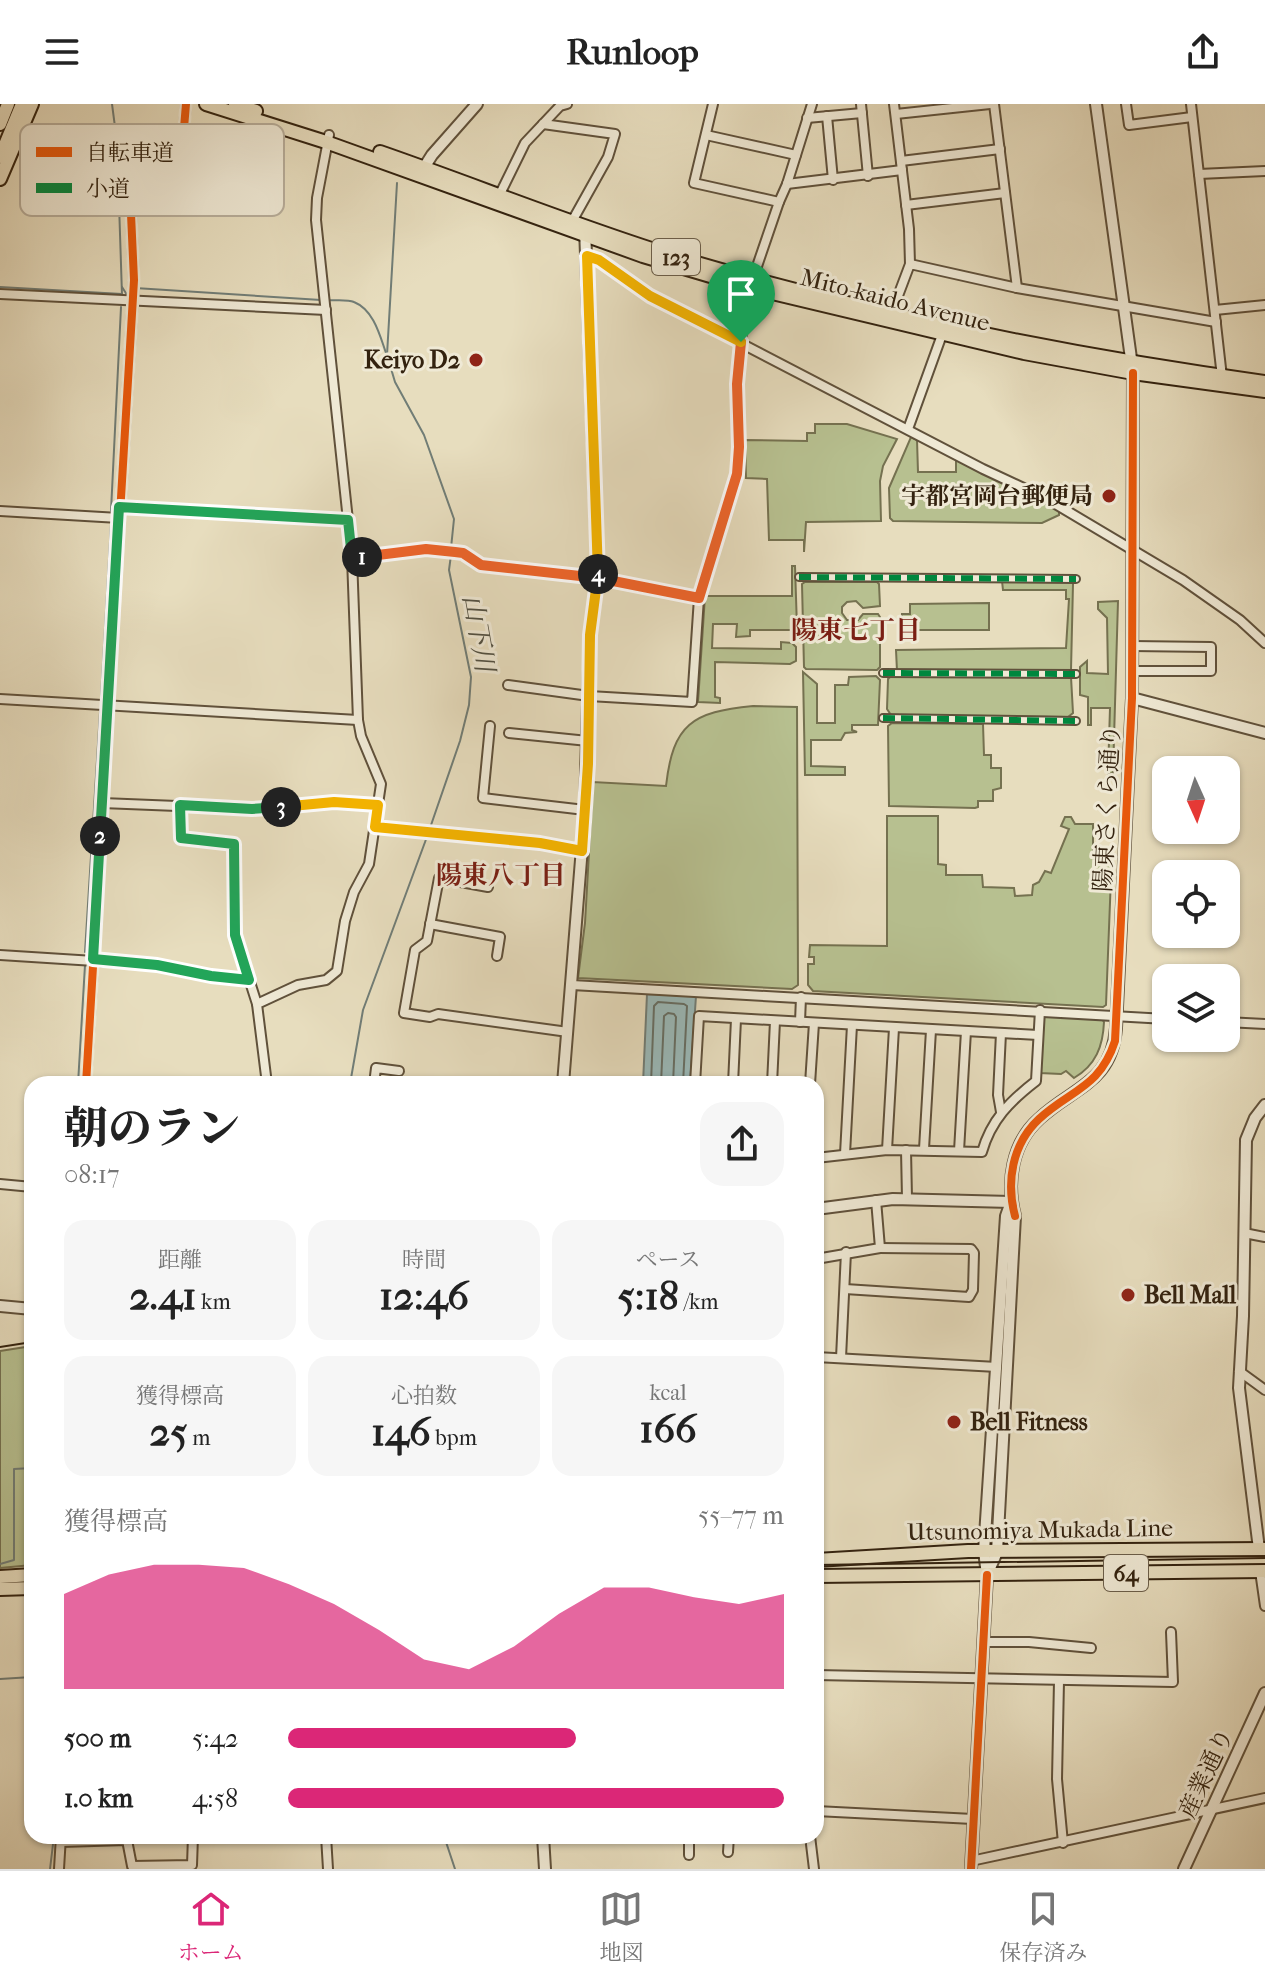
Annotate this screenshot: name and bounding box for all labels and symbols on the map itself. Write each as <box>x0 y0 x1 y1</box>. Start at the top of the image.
legend <box>20 124 284 216</box>
text: 自転車道 <box>86 140 174 166</box>
text: 小道 <box>86 176 130 202</box>
road number: 123 <box>652 239 700 275</box>
pin <box>707 260 775 342</box>
street label: Mito-kaido Avenue <box>797 263 993 337</box>
place label: Keiyo D2 <box>364 346 460 374</box>
marker: Keiyo D2 <box>467 351 485 369</box>
place label: 宇都宮岡台郵便局 <box>901 482 1093 510</box>
marker: 宇都宮岡台郵便局 <box>1100 487 1118 505</box>
pin: 1 <box>342 537 382 577</box>
pin: 4 <box>578 554 618 594</box>
water label: 山下川 <box>456 592 501 677</box>
district label: 陽東七丁目 <box>791 615 921 646</box>
street label: 陽東さくら通り <box>1089 723 1125 893</box>
north arrow <box>1152 756 1240 844</box>
pin: 3 <box>261 787 301 827</box>
pin: 2 <box>80 816 120 856</box>
district label: 陽東八丁目 <box>436 860 566 891</box>
place label: Bell Mall <box>1144 1281 1237 1309</box>
marker: Bell Mall <box>1119 1286 1137 1304</box>
place label: Bell Fitness <box>970 1408 1088 1436</box>
marker: Bell Fitness <box>945 1413 963 1431</box>
street label: Utsunomiya Mukada Line <box>907 1514 1173 1546</box>
road number: 64 <box>1104 1555 1148 1591</box>
street label: 産業通り <box>1173 1724 1239 1822</box>

